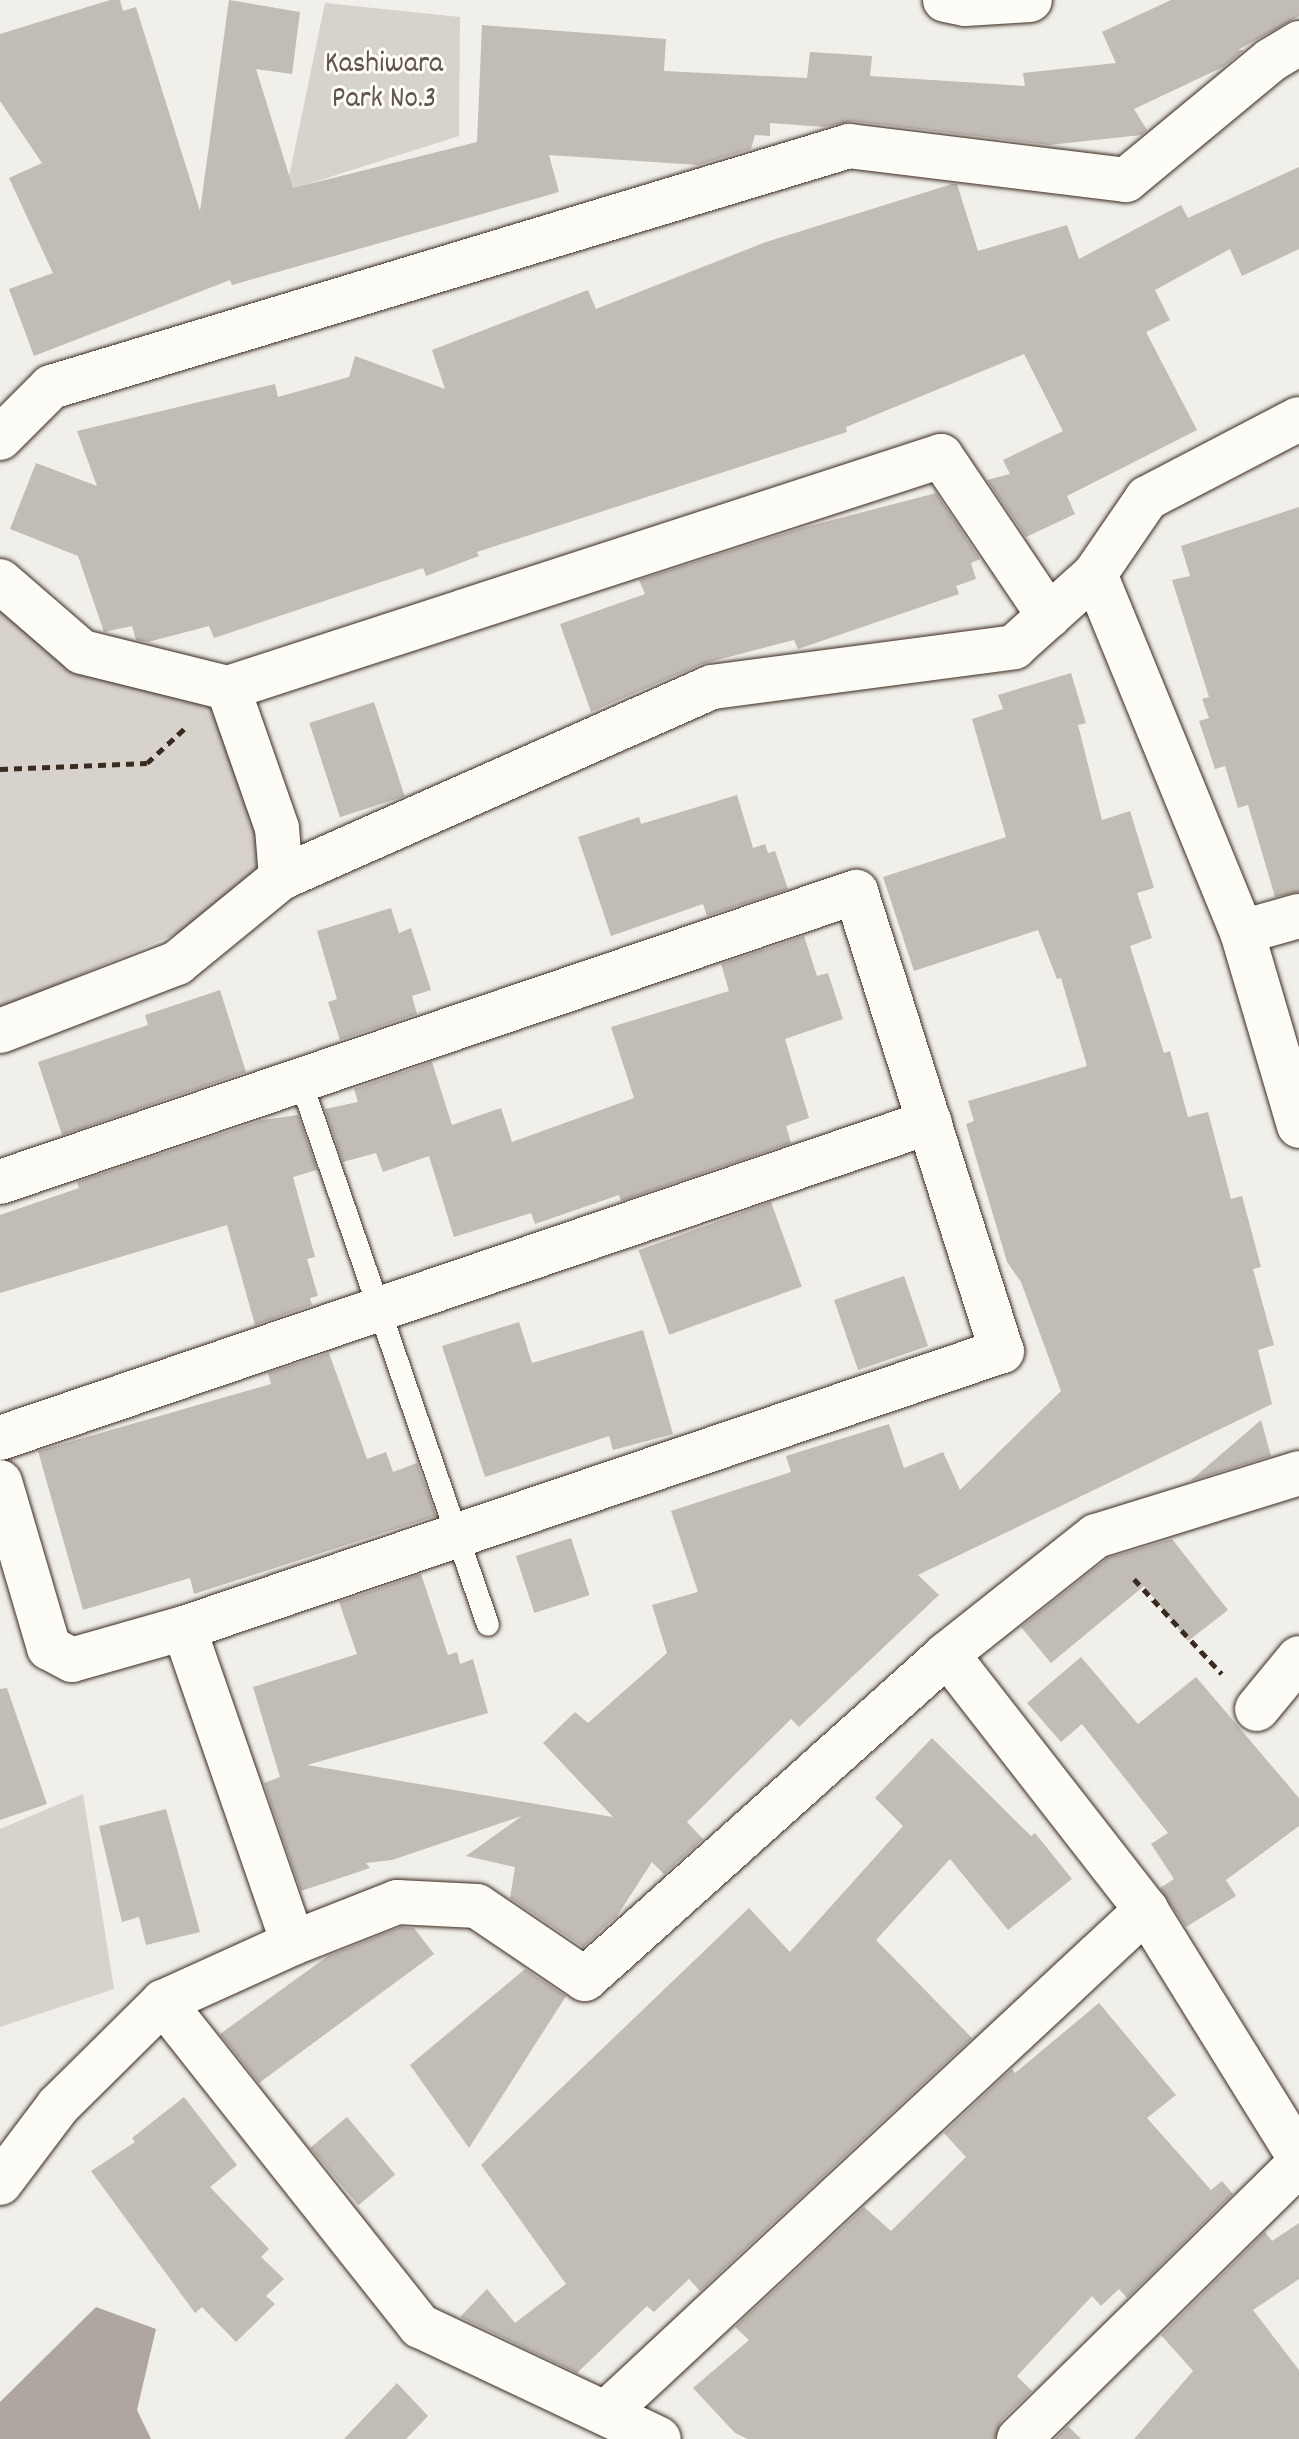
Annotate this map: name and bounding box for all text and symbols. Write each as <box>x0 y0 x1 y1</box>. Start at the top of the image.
park label: Kashiwara Park No.3 <box>325 48 443 118</box>

